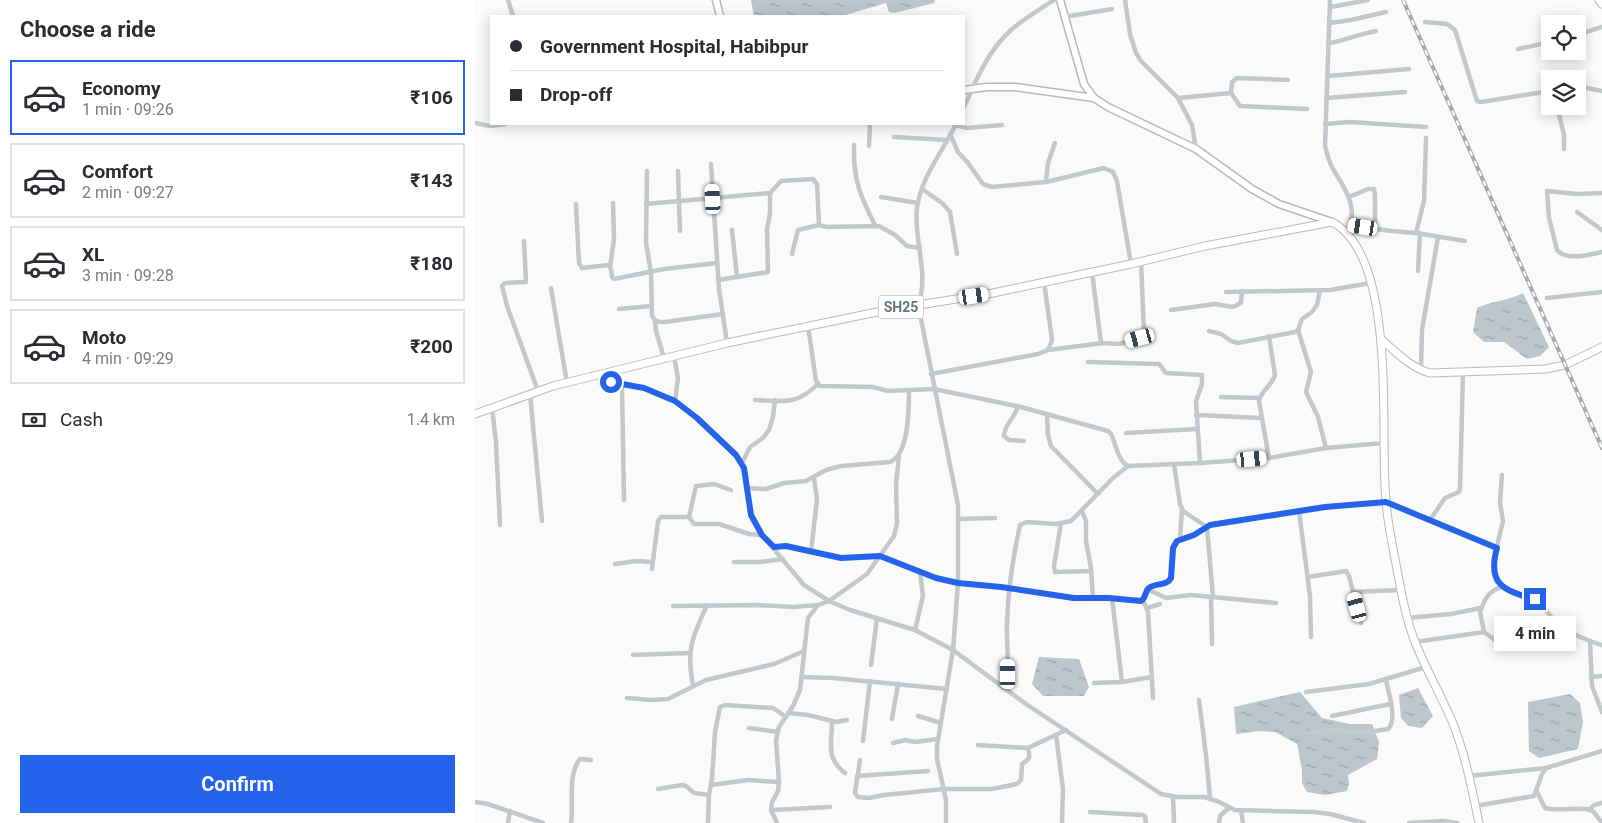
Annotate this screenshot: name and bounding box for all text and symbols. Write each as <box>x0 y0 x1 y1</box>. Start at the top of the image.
map controls <box>1541 15 1586 115</box>
button: locate <box>1541 15 1586 60</box>
text: Choose a ride <box>20 17 156 42</box>
text: Government Hospital, Habibpur <box>540 35 808 58</box>
button: layers <box>1541 70 1586 115</box>
icon: car <box>22 75 67 120</box>
text: Economy <box>82 77 161 100</box>
text: Drop-off <box>540 83 612 106</box>
text: ₹106 <box>410 86 453 109</box>
text: 1 min · 09:26 <box>82 100 174 119</box>
icon: car <box>22 158 67 203</box>
text: Comfort <box>82 160 153 183</box>
text: ₹143 <box>410 169 453 192</box>
text: 2 min · 09:27 <box>82 183 174 202</box>
car <box>704 184 721 214</box>
car <box>1347 217 1378 237</box>
icon: car <box>22 241 67 286</box>
text: XL <box>82 243 104 266</box>
text: ₹180 <box>410 252 453 275</box>
text: 3 min · 09:28 <box>82 266 174 285</box>
car <box>958 286 989 306</box>
road number: SH25 <box>879 296 923 318</box>
icon: car <box>22 324 67 369</box>
text: Moto <box>82 326 126 349</box>
car <box>1123 327 1156 349</box>
text: ₹200 <box>410 335 453 358</box>
text: 4 min · 09:29 <box>82 349 174 368</box>
route start <box>600 371 622 393</box>
icon: cash <box>20 406 48 434</box>
text: Cash <box>60 408 103 431</box>
text: 1.4 km <box>407 410 455 429</box>
car <box>1236 450 1267 468</box>
route end <box>1524 588 1546 610</box>
car <box>1345 591 1368 623</box>
callout: 4 min <box>1494 616 1576 652</box>
text: 4 min <box>1515 624 1555 643</box>
car <box>1000 659 1015 689</box>
button: Confirm <box>20 755 455 813</box>

